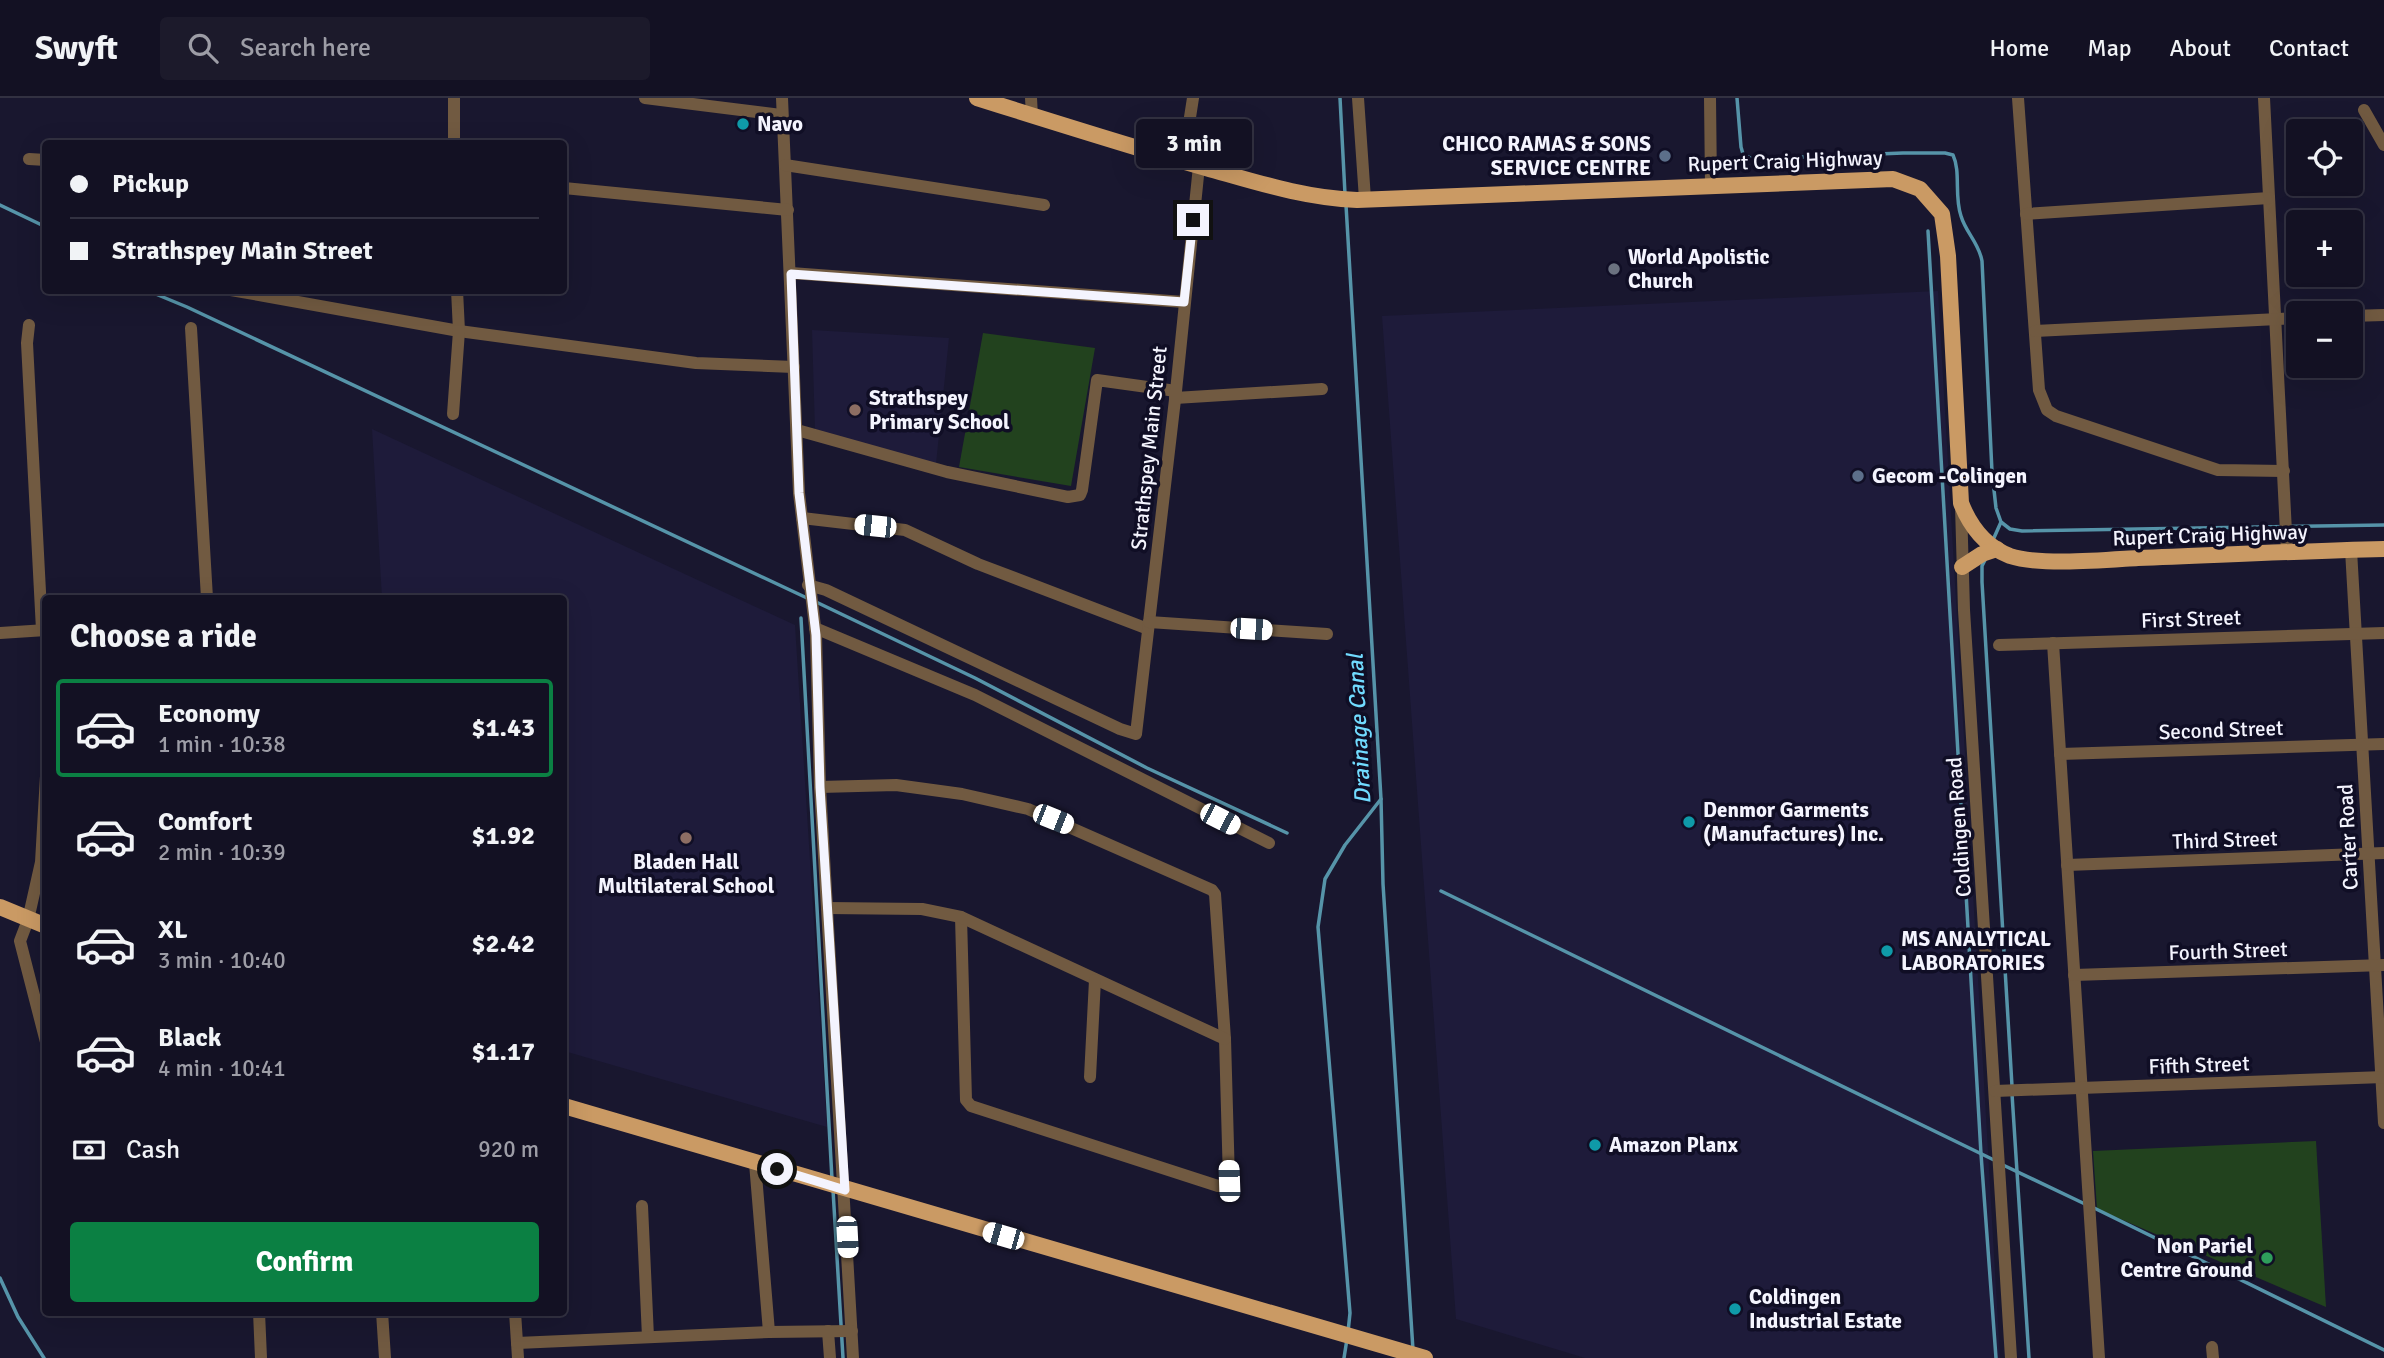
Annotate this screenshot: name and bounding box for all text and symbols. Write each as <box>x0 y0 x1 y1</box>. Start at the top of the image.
search box <box>160 17 650 80</box>
text: Swyft <box>35 28 118 69</box>
icon: search <box>184 29 222 67</box>
text: Search here <box>240 32 371 64</box>
text: Home <box>1989 33 2049 63</box>
text: Map <box>2087 33 2132 63</box>
text: About <box>2170 33 2231 63</box>
text: Contact <box>2269 33 2349 63</box>
place label: Navo <box>757 111 803 137</box>
marker: Navo <box>735 116 751 132</box>
callout: 3 min <box>1135 118 1251 167</box>
map controls <box>2286 119 2363 378</box>
button: locate <box>2286 119 2363 196</box>
text: 3 min <box>1166 129 1222 158</box>
place label: CHICO RAMAS & SONS SERVICE CENTRE <box>1442 131 1651 181</box>
street label: Rupert Craig Highway <box>1687 145 1883 177</box>
marker: CHICO RAMAS & SONS SERVICE CENTRE <box>1657 148 1673 164</box>
text: Pickup <box>112 168 189 200</box>
route end <box>1177 204 1209 236</box>
button: + <box>2286 210 2363 287</box>
text: Strathspey Main Street <box>112 235 373 267</box>
place label: World Apolistic Church <box>1628 244 1770 294</box>
marker: World Apolistic Church <box>1606 261 1622 277</box>
button: − <box>2286 301 2363 378</box>
street label: Strathspey Main Street <box>1125 345 1173 551</box>
place label: Strathspey Primary School <box>869 385 1010 435</box>
marker: Strathspey Primary School <box>847 402 863 418</box>
place label: Gecom -Colingen <box>1872 463 2027 489</box>
marker: Gecom -Colingen <box>1850 468 1866 484</box>
car <box>854 513 897 539</box>
street label: Rupert Craig Highway <box>2112 519 2308 551</box>
street label: First Street <box>2140 604 2242 634</box>
text: Choose a ride <box>70 617 257 656</box>
car <box>1230 617 1273 641</box>
water label: Drainage Canal <box>1340 651 1377 805</box>
icon: car <box>74 697 137 760</box>
text: Economy <box>158 698 260 730</box>
text: $1.43 <box>471 712 535 744</box>
street label: Second Street <box>2158 715 2284 745</box>
text: 1 min · 10:38 <box>158 730 286 759</box>
street label: Coldingen Road <box>1941 756 1977 898</box>
street label: Carter Road <box>2332 783 2364 891</box>
place label: Denmor Garments (Manufactures) Inc. <box>1703 797 1884 847</box>
car <box>1197 800 1244 838</box>
car <box>1030 801 1077 837</box>
icon: car <box>74 805 137 868</box>
text: Comfort <box>158 806 252 838</box>
marker: Denmor Garments (Manufactures) Inc. <box>1681 814 1697 830</box>
text: $1.92 <box>471 820 535 852</box>
street label: Third Street <box>2172 825 2278 855</box>
marker: Bladen Hall Multilateral School <box>678 830 694 846</box>
text: 2 min · 10:39 <box>158 838 286 867</box>
place label: Bladen Hall Multilateral School <box>598 849 775 899</box>
icon: car <box>74 913 137 976</box>
text: XL <box>158 914 188 946</box>
place label: MS ANALYTICAL LABORATORIES <box>1901 926 2051 976</box>
text: $2.42 <box>471 928 535 960</box>
street label: Fourth Street <box>2168 936 2288 966</box>
marker: MS ANALYTICAL LABORATORIES <box>1879 943 1895 959</box>
text: 3 min · 10:40 <box>158 946 286 975</box>
icon: car <box>74 1021 137 1084</box>
text: Black <box>158 1022 221 1054</box>
text: $1.17 <box>471 1036 535 1068</box>
street label: Fifth Street <box>2148 1050 2250 1080</box>
text: 4 min · 10:41 <box>158 1054 286 1083</box>
icon: cash <box>70 1131 108 1169</box>
place label: Amazon Planx <box>1609 1132 1739 1158</box>
text: Cash <box>126 1134 180 1166</box>
text: 920 m <box>478 1135 539 1164</box>
marker: Amazon Planx <box>1587 1137 1603 1153</box>
route start <box>761 1153 793 1185</box>
car <box>1218 1160 1241 1202</box>
car <box>836 1215 859 1259</box>
car <box>980 1220 1027 1252</box>
button: Confirm <box>70 1222 539 1302</box>
place label: Non Pariel Centre Ground <box>2120 1233 2253 1283</box>
marker: Non Pariel Centre Ground <box>2259 1250 2275 1266</box>
place label: Coldingen Industrial Estate <box>1749 1284 1902 1334</box>
marker: Coldingen Industrial Estate <box>1727 1301 1743 1317</box>

